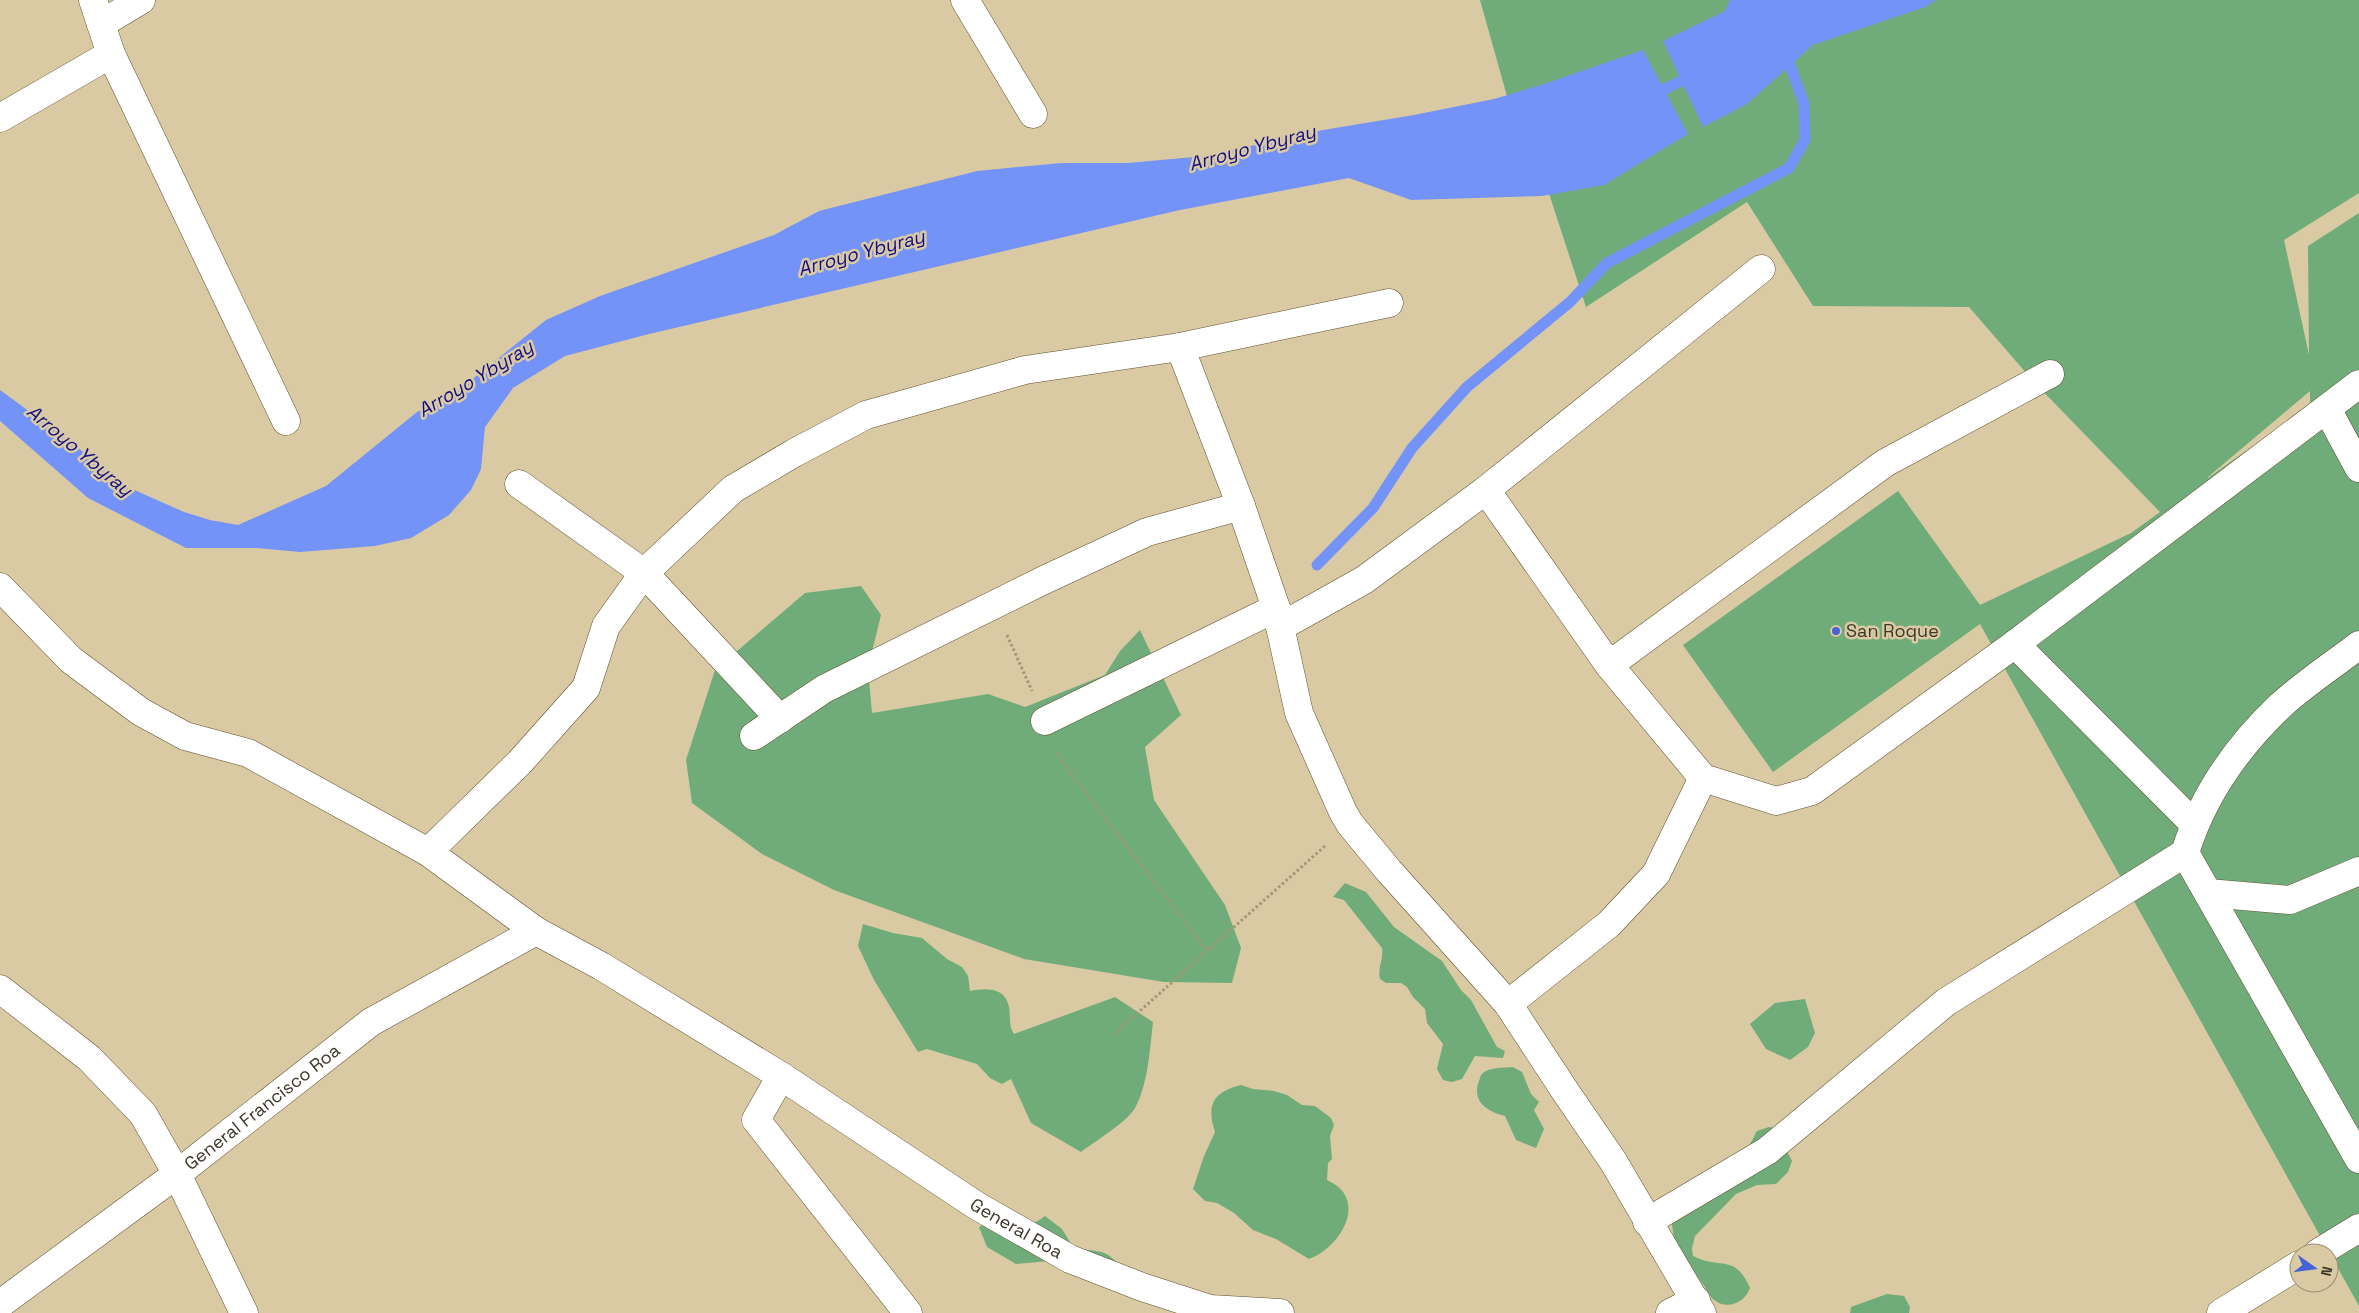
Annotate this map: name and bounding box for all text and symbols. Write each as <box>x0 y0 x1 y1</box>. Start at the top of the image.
water label: Arroyo Ybyray <box>1186 118 1320 176</box>
water label: Arroyo Ybyray <box>795 223 929 281</box>
water label: Arroyo Ybyray <box>413 333 539 423</box>
water label: Arroyo Ybyray <box>22 399 139 503</box>
place label: San Roque <box>1846 619 1939 642</box>
marker: San Roque <box>1830 625 1842 637</box>
street label: General Francisco Roa <box>179 1039 345 1175</box>
street label: General Roa <box>966 1193 1067 1264</box>
north arrow <box>2289 1243 2339 1293</box>
text: N <box>2317 1264 2336 1278</box>

